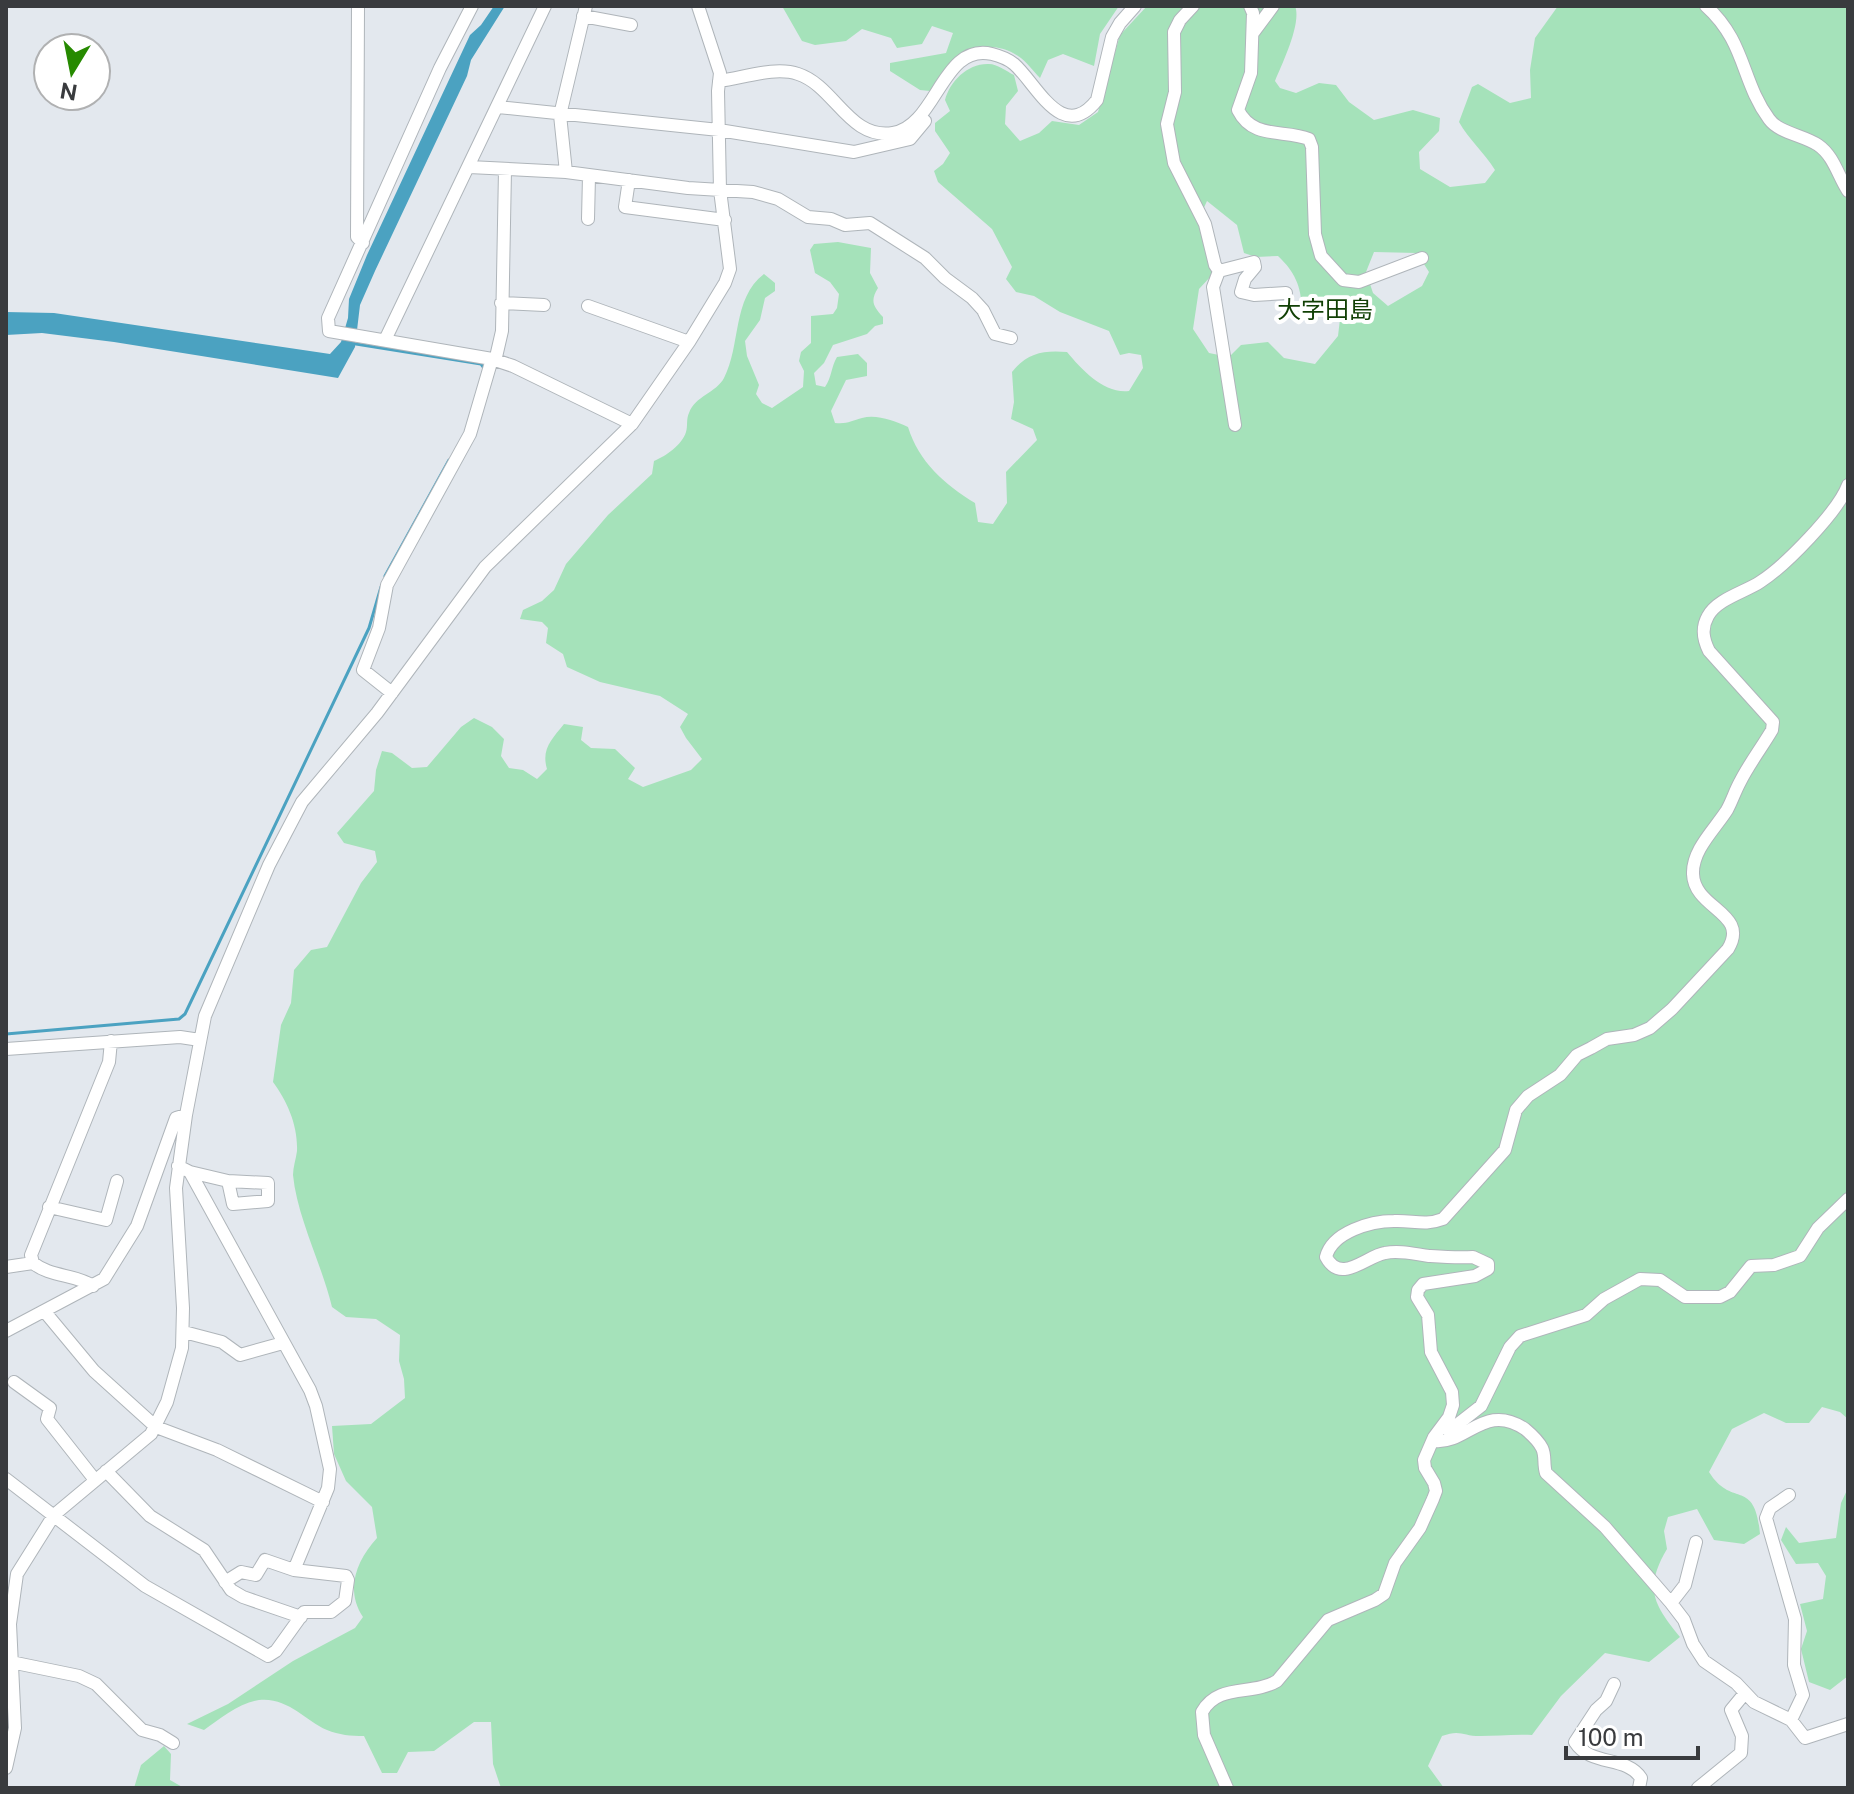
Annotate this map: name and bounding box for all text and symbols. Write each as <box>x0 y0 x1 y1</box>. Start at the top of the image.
north arrow <box>32 32 112 112</box>
text: N <box>58 77 79 106</box>
district label: 大字田島 <box>1277 295 1373 323</box>
scale bar <box>1566 1710 1698 1760</box>
text: 100 m <box>1578 1723 1644 1751</box>

